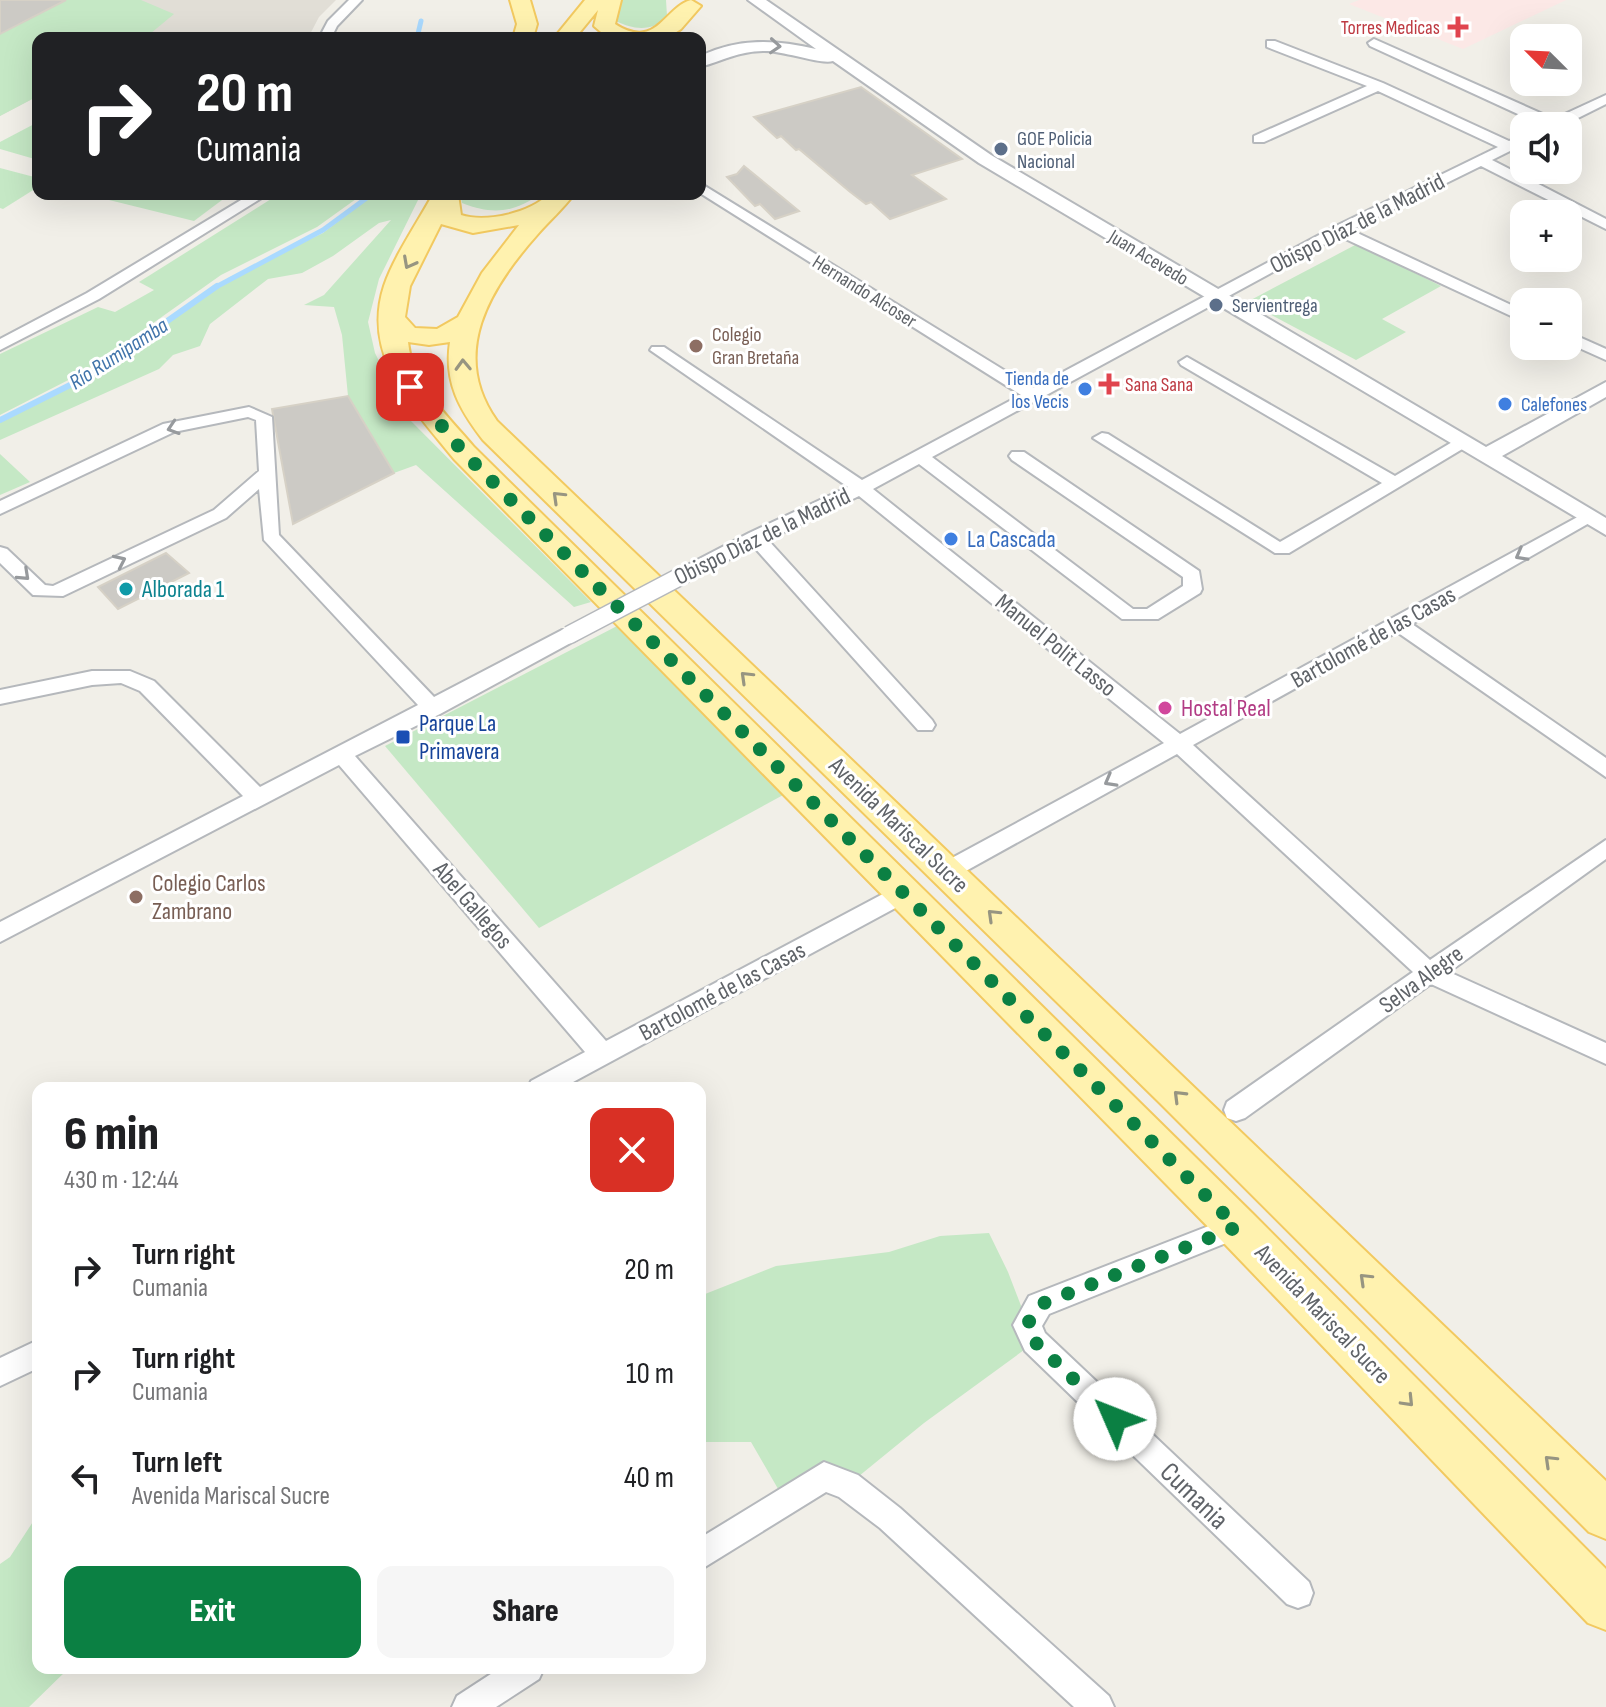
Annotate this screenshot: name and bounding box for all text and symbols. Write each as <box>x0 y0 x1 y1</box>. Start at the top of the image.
place label: Torres Medicas <box>1341 16 1440 40</box>
marker: Torres Medicas <box>1447 16 1469 38</box>
north arrow <box>1510 24 1582 96</box>
map controls <box>1510 24 1582 360</box>
one-way arrow <box>769 38 782 55</box>
text: 20 m <box>196 61 293 128</box>
icon: right <box>64 64 168 168</box>
button: sound <box>1510 112 1582 184</box>
place label: GOE Policia Nacional <box>1017 127 1092 174</box>
text: Cumania <box>196 129 301 172</box>
marker: GOE Policia Nacional <box>992 140 1010 158</box>
street label: Obispo Díaz de la Madrid <box>1265 167 1450 280</box>
button: + <box>1510 200 1582 272</box>
street label: Juan Acevedo <box>1103 224 1193 291</box>
street label: Hernando Alcoser <box>808 250 921 334</box>
one-way arrow <box>403 255 418 269</box>
button: − <box>1510 288 1582 360</box>
place label: Servientrega <box>1232 294 1318 318</box>
marker: Servientrega <box>1207 296 1225 314</box>
water label: Río Rumipamba <box>64 312 173 396</box>
place label: Colegio Gran Bretaña <box>712 323 799 370</box>
marker: Colegio Gran Bretaña <box>687 337 705 355</box>
pin <box>376 353 444 421</box>
one-way arrow <box>455 358 472 370</box>
icon: arrive <box>388 365 432 409</box>
place label: Tienda de los Vecis <box>1005 367 1069 414</box>
place label: Sana Sana <box>1125 373 1193 397</box>
marker: Sana Sana <box>1100 375 1118 393</box>
marker: Tienda de los Vecis <box>1076 380 1094 398</box>
place label: Calefones <box>1521 393 1587 417</box>
marker: Calefones <box>1496 395 1514 413</box>
one-way arrow <box>167 418 181 434</box>
street label: Obispo Díaz de la Madrid <box>669 481 855 592</box>
one-way arrow <box>553 491 567 506</box>
place label: La Cascada <box>967 525 1056 554</box>
marker: La Cascada <box>942 530 960 548</box>
one-way arrow <box>1514 546 1529 561</box>
one-way arrow <box>112 555 127 571</box>
one-way arrow <box>14 565 29 579</box>
place label: Alborada 1 <box>141 575 225 604</box>
marker: Alborada 1 <box>117 580 135 598</box>
street label: Bartolomé de las Casas <box>1286 580 1461 695</box>
street label: Manuel Polit Lasso <box>989 588 1122 703</box>
one-way arrow <box>741 671 755 686</box>
place label: Hostal Real <box>1181 694 1271 723</box>
marker: Hostal Real <box>1156 699 1174 717</box>
place label: Parque La Primavera <box>419 709 499 766</box>
marker: Parque La Primavera <box>394 728 412 746</box>
street label: Avenida Mariscal Sucre <box>822 751 974 899</box>
one-way arrow <box>1104 771 1118 787</box>
street label: Abel Gallegos <box>426 855 518 955</box>
place label: Colegio Carlos Zambrano <box>152 869 266 926</box>
marker: Colegio Carlos Zambrano <box>127 888 145 906</box>
one-way arrow <box>988 910 1002 925</box>
street label: Bartolomé de las Casas <box>634 935 810 1047</box>
street label: Selva Alegre <box>1374 939 1469 1020</box>
one-way arrow <box>1174 1091 1188 1106</box>
text: 6 min <box>64 1106 159 1163</box>
button: close <box>590 1108 674 1192</box>
text: 430 m · 12:44 <box>64 1165 179 1196</box>
text: Turn right <box>132 1237 235 1273</box>
street label: Avenida Mariscal Sucre <box>1248 1238 1397 1390</box>
icon: right <box>64 1248 108 1292</box>
text: 20 m <box>624 1252 674 1288</box>
text: Cumania <box>132 1273 208 1304</box>
one-way arrow <box>1360 1274 1374 1288</box>
text: Turn right <box>132 1341 235 1377</box>
icon: right <box>64 1352 108 1396</box>
text: 10 m <box>626 1356 674 1392</box>
text: Cumania <box>132 1377 208 1408</box>
position arrow <box>1073 1377 1157 1461</box>
one-way arrow <box>1398 1392 1413 1406</box>
text: Turn left <box>132 1445 222 1481</box>
icon: left <box>64 1456 108 1500</box>
street label: Cumania <box>1153 1456 1235 1536</box>
one-way arrow <box>1545 1456 1559 1470</box>
text: 40 m <box>624 1460 674 1496</box>
text: Avenida Mariscal Sucre <box>132 1481 330 1512</box>
button: Exit <box>64 1566 361 1658</box>
button: Share <box>377 1566 674 1658</box>

